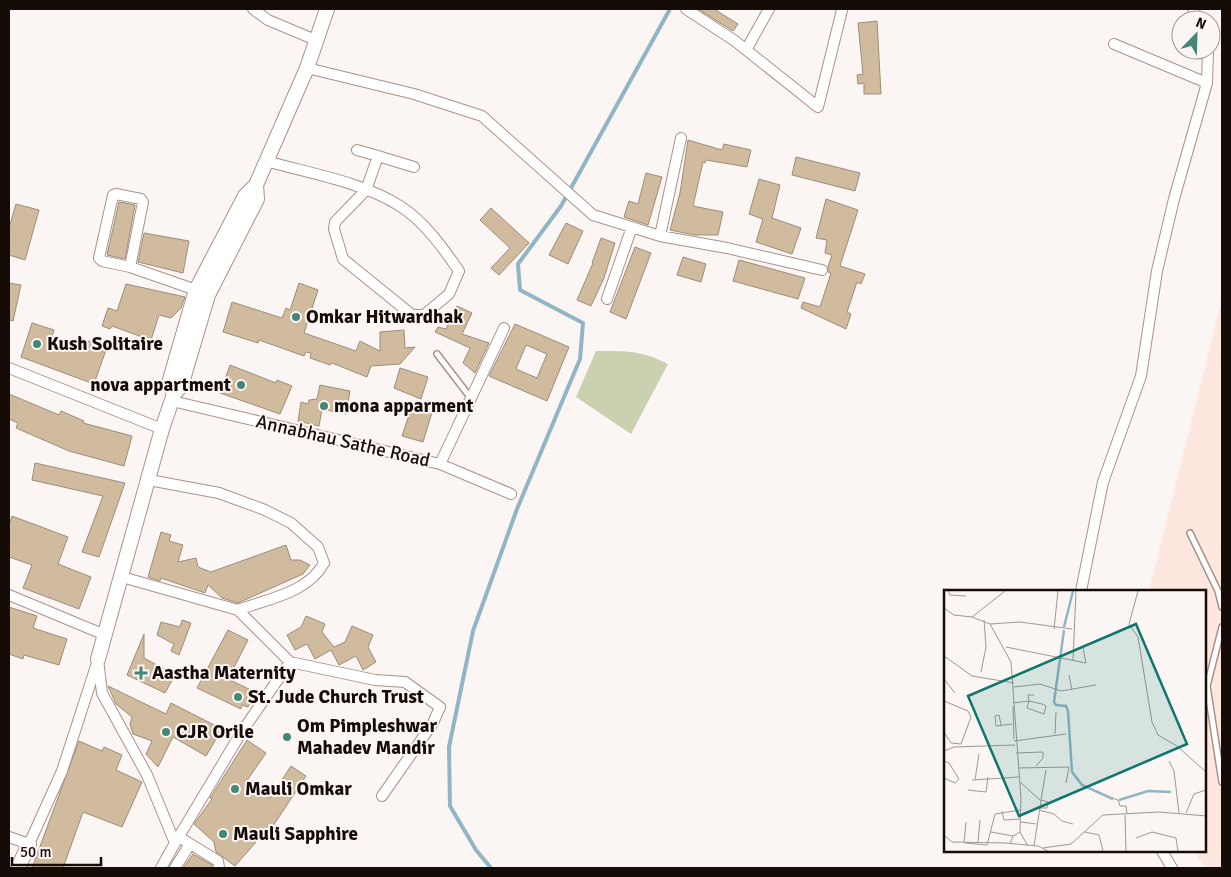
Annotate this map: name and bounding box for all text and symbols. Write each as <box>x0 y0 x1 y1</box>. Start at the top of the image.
north arrow <box>1171 10 1221 60</box>
text: N <box>1193 14 1209 33</box>
place label: Omkar Hitwardhak <box>306 305 463 329</box>
marker: Omkar Hitwardhak <box>290 311 302 323</box>
place label: Kush Solitaire <box>47 332 163 356</box>
marker: Kush Solitaire <box>31 338 43 350</box>
place label: nova appartment <box>90 373 231 397</box>
marker: nova appartment <box>235 379 247 391</box>
place label: mona apparment <box>334 394 473 418</box>
marker: mona apparment <box>318 400 330 412</box>
street label: Annabhau Sathe Road <box>254 409 432 473</box>
inset map <box>944 590 1206 852</box>
place label: Aastha Maternity <box>152 661 296 685</box>
marker: Aastha Maternity <box>134 666 148 680</box>
place label: St. Jude Church Trust <box>248 685 424 709</box>
marker: St. Jude Church Trust <box>232 691 244 703</box>
place label: Om Pimpleshwar Mahadev Mandir <box>297 714 437 760</box>
place label: CJR Orile <box>176 720 254 744</box>
marker: CJR Orile <box>160 726 172 738</box>
marker: Om Pimpleshwar Mahadev Mandir <box>281 731 293 743</box>
place label: Mauli Omkar <box>245 777 352 801</box>
marker: Mauli Omkar <box>229 783 241 795</box>
place label: Mauli Sapphire <box>233 822 358 846</box>
marker: Mauli Sapphire <box>217 828 229 840</box>
scale bar <box>12 834 101 866</box>
text: 50 m <box>20 843 51 861</box>

